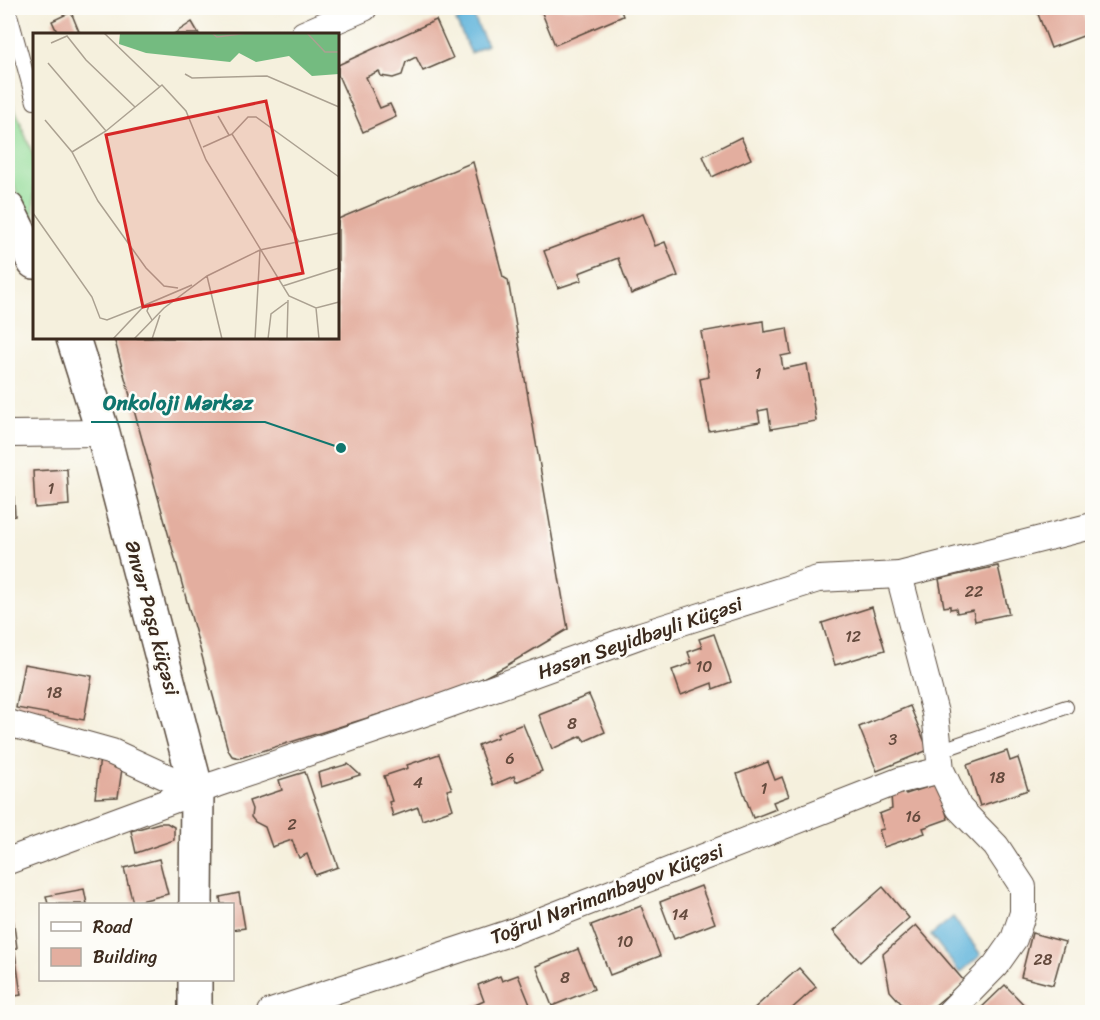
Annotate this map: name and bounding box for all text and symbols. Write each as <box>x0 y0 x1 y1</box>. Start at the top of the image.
inset map <box>33 33 339 339</box>
house number: 1 <box>755 359 762 388</box>
callout: Onkoloji Mərkəz <box>91 383 265 422</box>
text: Onkoloji Mərkəz <box>103 384 254 422</box>
house number: 1 <box>48 474 55 503</box>
street label: Ənvər Paşa küçəsi <box>114 537 190 701</box>
house number: 22 <box>965 577 983 606</box>
street label: Həsən Seyidbəyli Küçəsi <box>533 586 749 690</box>
house number: 12 <box>845 622 861 651</box>
house number: 10 <box>696 652 712 681</box>
house number: 18 <box>46 678 63 707</box>
house number: 8 <box>567 709 577 738</box>
house number: 3 <box>889 725 898 754</box>
house number: 6 <box>505 744 515 773</box>
house number: 18 <box>989 763 1006 792</box>
house number: 4 <box>413 768 423 797</box>
house number: 1 <box>761 774 768 803</box>
house number: 16 <box>905 802 921 831</box>
house number: 2 <box>287 810 297 839</box>
street label: Toğrul Nərimanbəyov Küçəsi <box>485 833 730 955</box>
house number: 14 <box>672 900 688 929</box>
legend <box>39 903 234 981</box>
text: Road <box>93 911 133 943</box>
house number: 10 <box>617 927 633 956</box>
text: Building <box>93 941 157 973</box>
house number: 28 <box>1034 945 1053 974</box>
house number: 8 <box>560 963 570 992</box>

